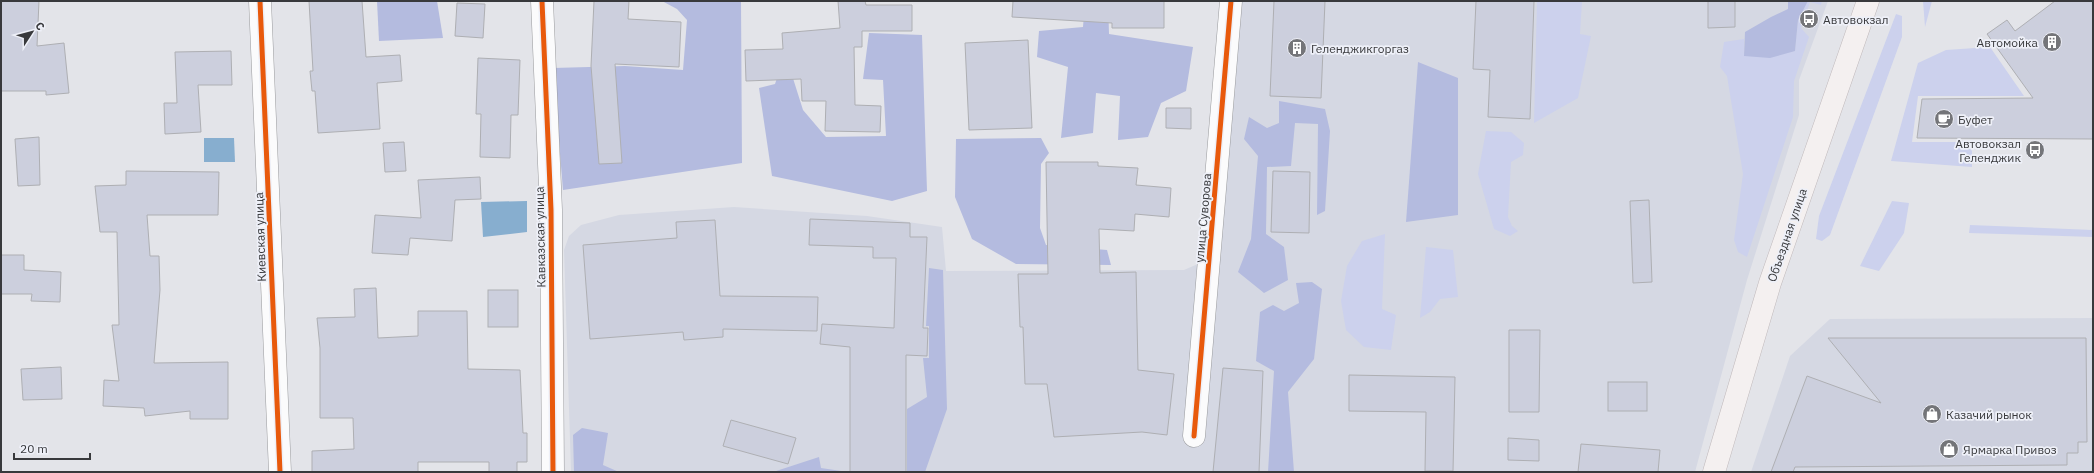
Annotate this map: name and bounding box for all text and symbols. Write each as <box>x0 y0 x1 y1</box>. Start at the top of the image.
bus stop icon: Автовокзал <box>1798 8 1820 30</box>
north arrow <box>12 12 52 52</box>
place label: Автовокзал <box>1823 12 1889 27</box>
text: С <box>32 19 48 33</box>
building icon: Автомойка <box>2041 31 2063 53</box>
place label: Автомойка <box>1977 35 2039 50</box>
building icon: Геленджикгоргаз <box>1286 37 1308 59</box>
place label: Геленджикгоргаз <box>1311 41 1409 56</box>
cafe icon: Буфет <box>1933 108 1955 130</box>
place label: Буфет <box>1958 112 1993 127</box>
place label: Автовокзал Геленджик <box>1955 136 2021 165</box>
bus stop icon: Автовокзал Геленджик <box>2024 139 2046 161</box>
street label: улица Суворова <box>1192 172 1214 263</box>
street label: Кавказская улица <box>532 186 548 288</box>
street label: Объездная улица <box>1764 186 1810 284</box>
street label: Киевская улица <box>251 191 269 282</box>
shop icon: Казачий рынок <box>1921 403 1943 425</box>
place label: Казачий рынок <box>1946 407 2032 422</box>
scale bar <box>14 435 90 461</box>
shop icon: Ярмарка Привоз <box>1938 438 1960 460</box>
text: 20 m <box>20 441 48 456</box>
place label: Ярмарка Привоз <box>1963 442 2057 457</box>

